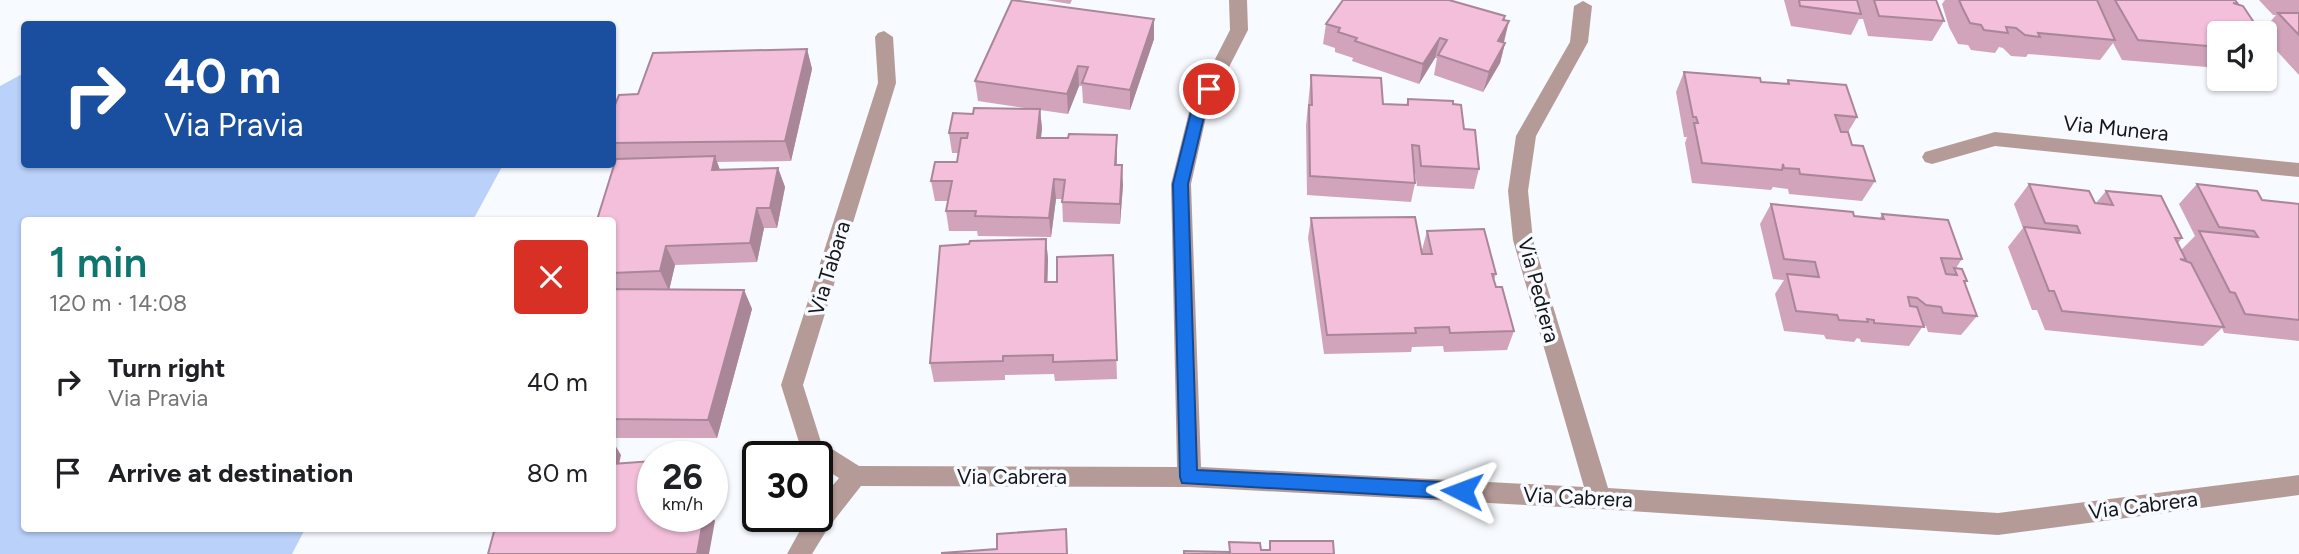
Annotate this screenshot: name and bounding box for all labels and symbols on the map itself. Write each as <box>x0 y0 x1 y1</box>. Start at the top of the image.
pin <box>1179 59 1239 119</box>
street label: Via Munera <box>2062 110 2170 146</box>
street label: Via Tabara <box>803 218 855 318</box>
street label: Via Pedrera <box>1513 235 1565 345</box>
speed limit sign: 30 <box>742 441 833 532</box>
position arrow <box>1425 454 1499 528</box>
street label: Via Cabrera <box>957 464 1067 489</box>
street label: Via Cabrera <box>1522 482 1634 512</box>
street label: Via Cabrera <box>2087 486 2199 524</box>

